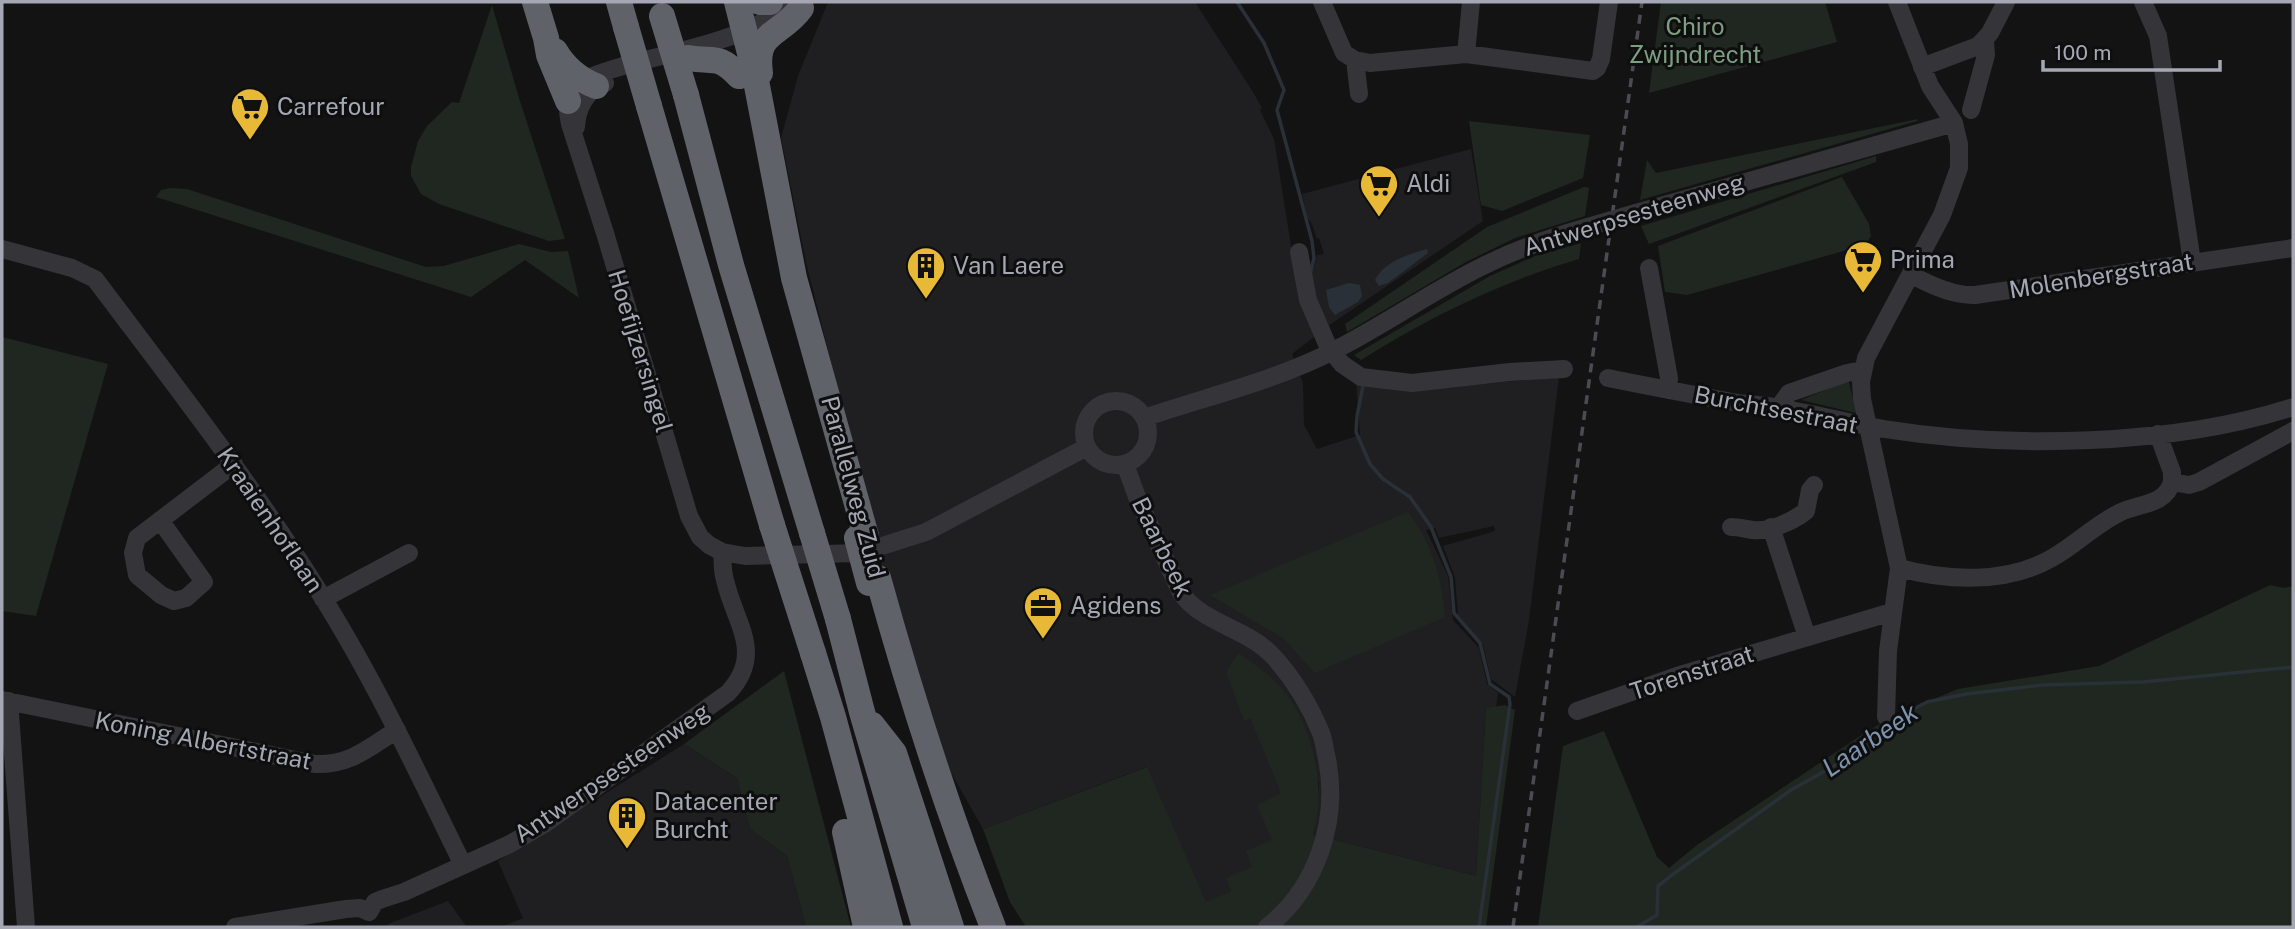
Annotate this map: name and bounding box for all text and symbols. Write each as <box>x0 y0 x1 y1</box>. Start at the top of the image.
park label: Chiro Zwijndrecht <box>1629 12 1761 68</box>
scale bar <box>2043 28 2220 72</box>
text: 100 m <box>2054 40 2111 65</box>
supermarket icon: Carrefour <box>229 86 271 141</box>
place label: Carrefour <box>277 92 385 120</box>
supermarket icon: Aldi <box>1358 163 1400 218</box>
street label: Antwerpsesteenweg <box>1520 167 1748 261</box>
place label: Aldi <box>1406 169 1450 197</box>
supermarket icon: Prima <box>1842 239 1884 294</box>
building icon: Van Laere <box>905 245 947 300</box>
place label: Prima <box>1890 245 1955 273</box>
street label: Molenbergstraat <box>2007 247 2195 303</box>
place label: Van Laere <box>953 251 1064 279</box>
street label: Hoefijzersingel <box>603 266 679 435</box>
street label: Burchtsestraat <box>1692 379 1860 439</box>
street label: Parallelweg Zuid <box>816 393 892 581</box>
street label: Kraaienhoflaan <box>212 442 330 597</box>
street label: Baarbeek <box>1127 492 1199 601</box>
office icon: Agidens <box>1022 585 1064 640</box>
place label: Agidens <box>1070 591 1161 619</box>
street label: Torenstraat <box>1626 639 1757 705</box>
street label: Antwerpsesteenweg <box>508 696 714 848</box>
water label: Laarbeek <box>1816 696 1924 783</box>
street label: Koning Albertstraat <box>93 705 314 775</box>
place label: Datacenter Burcht <box>654 787 778 843</box>
building icon: Datacenter Burcht <box>606 795 648 850</box>

